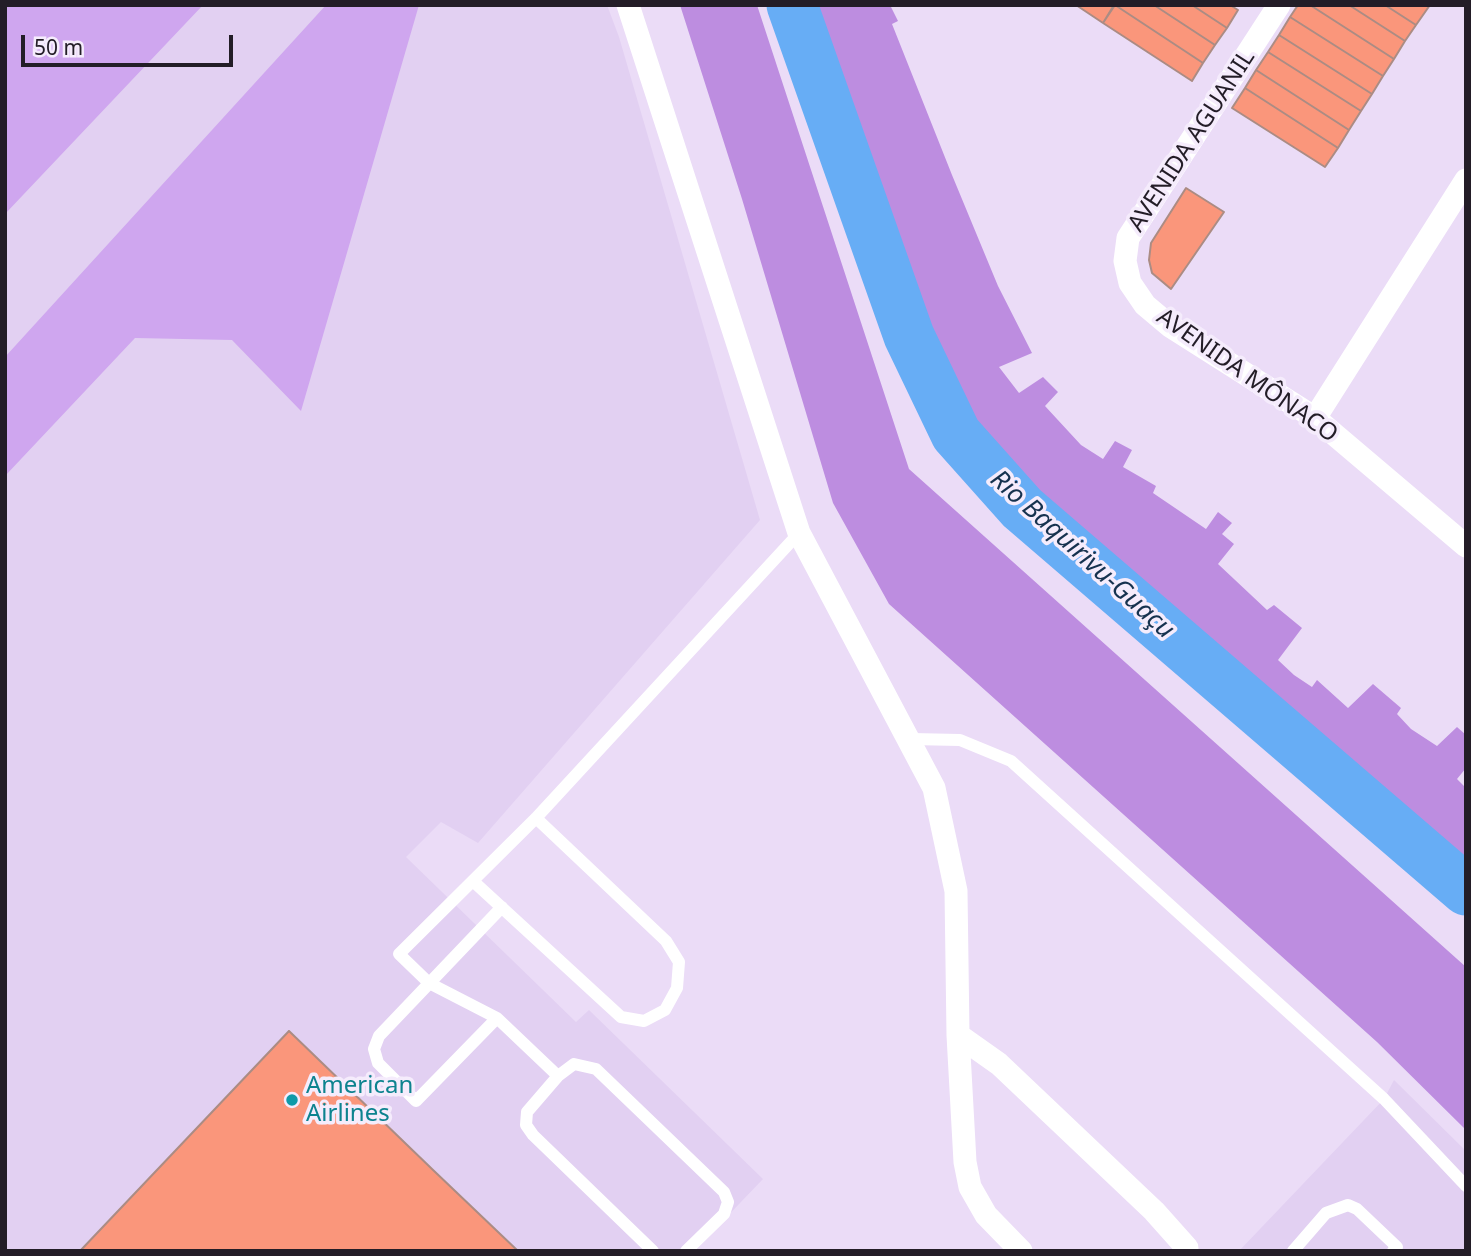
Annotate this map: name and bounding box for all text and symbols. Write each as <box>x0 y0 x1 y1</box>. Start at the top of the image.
scale bar <box>24 21 236 65</box>
text: 50 m <box>34 33 83 61</box>
street label: AVENIDA AGUANIL <box>1122 45 1262 237</box>
street label: AVENIDA MÔNACO <box>1151 303 1343 449</box>
water label: Rio Baquirivu-Guaçu <box>984 464 1180 646</box>
place label: American Airlines <box>306 1072 413 1128</box>
marker: American Airlines <box>284 1092 300 1108</box>

